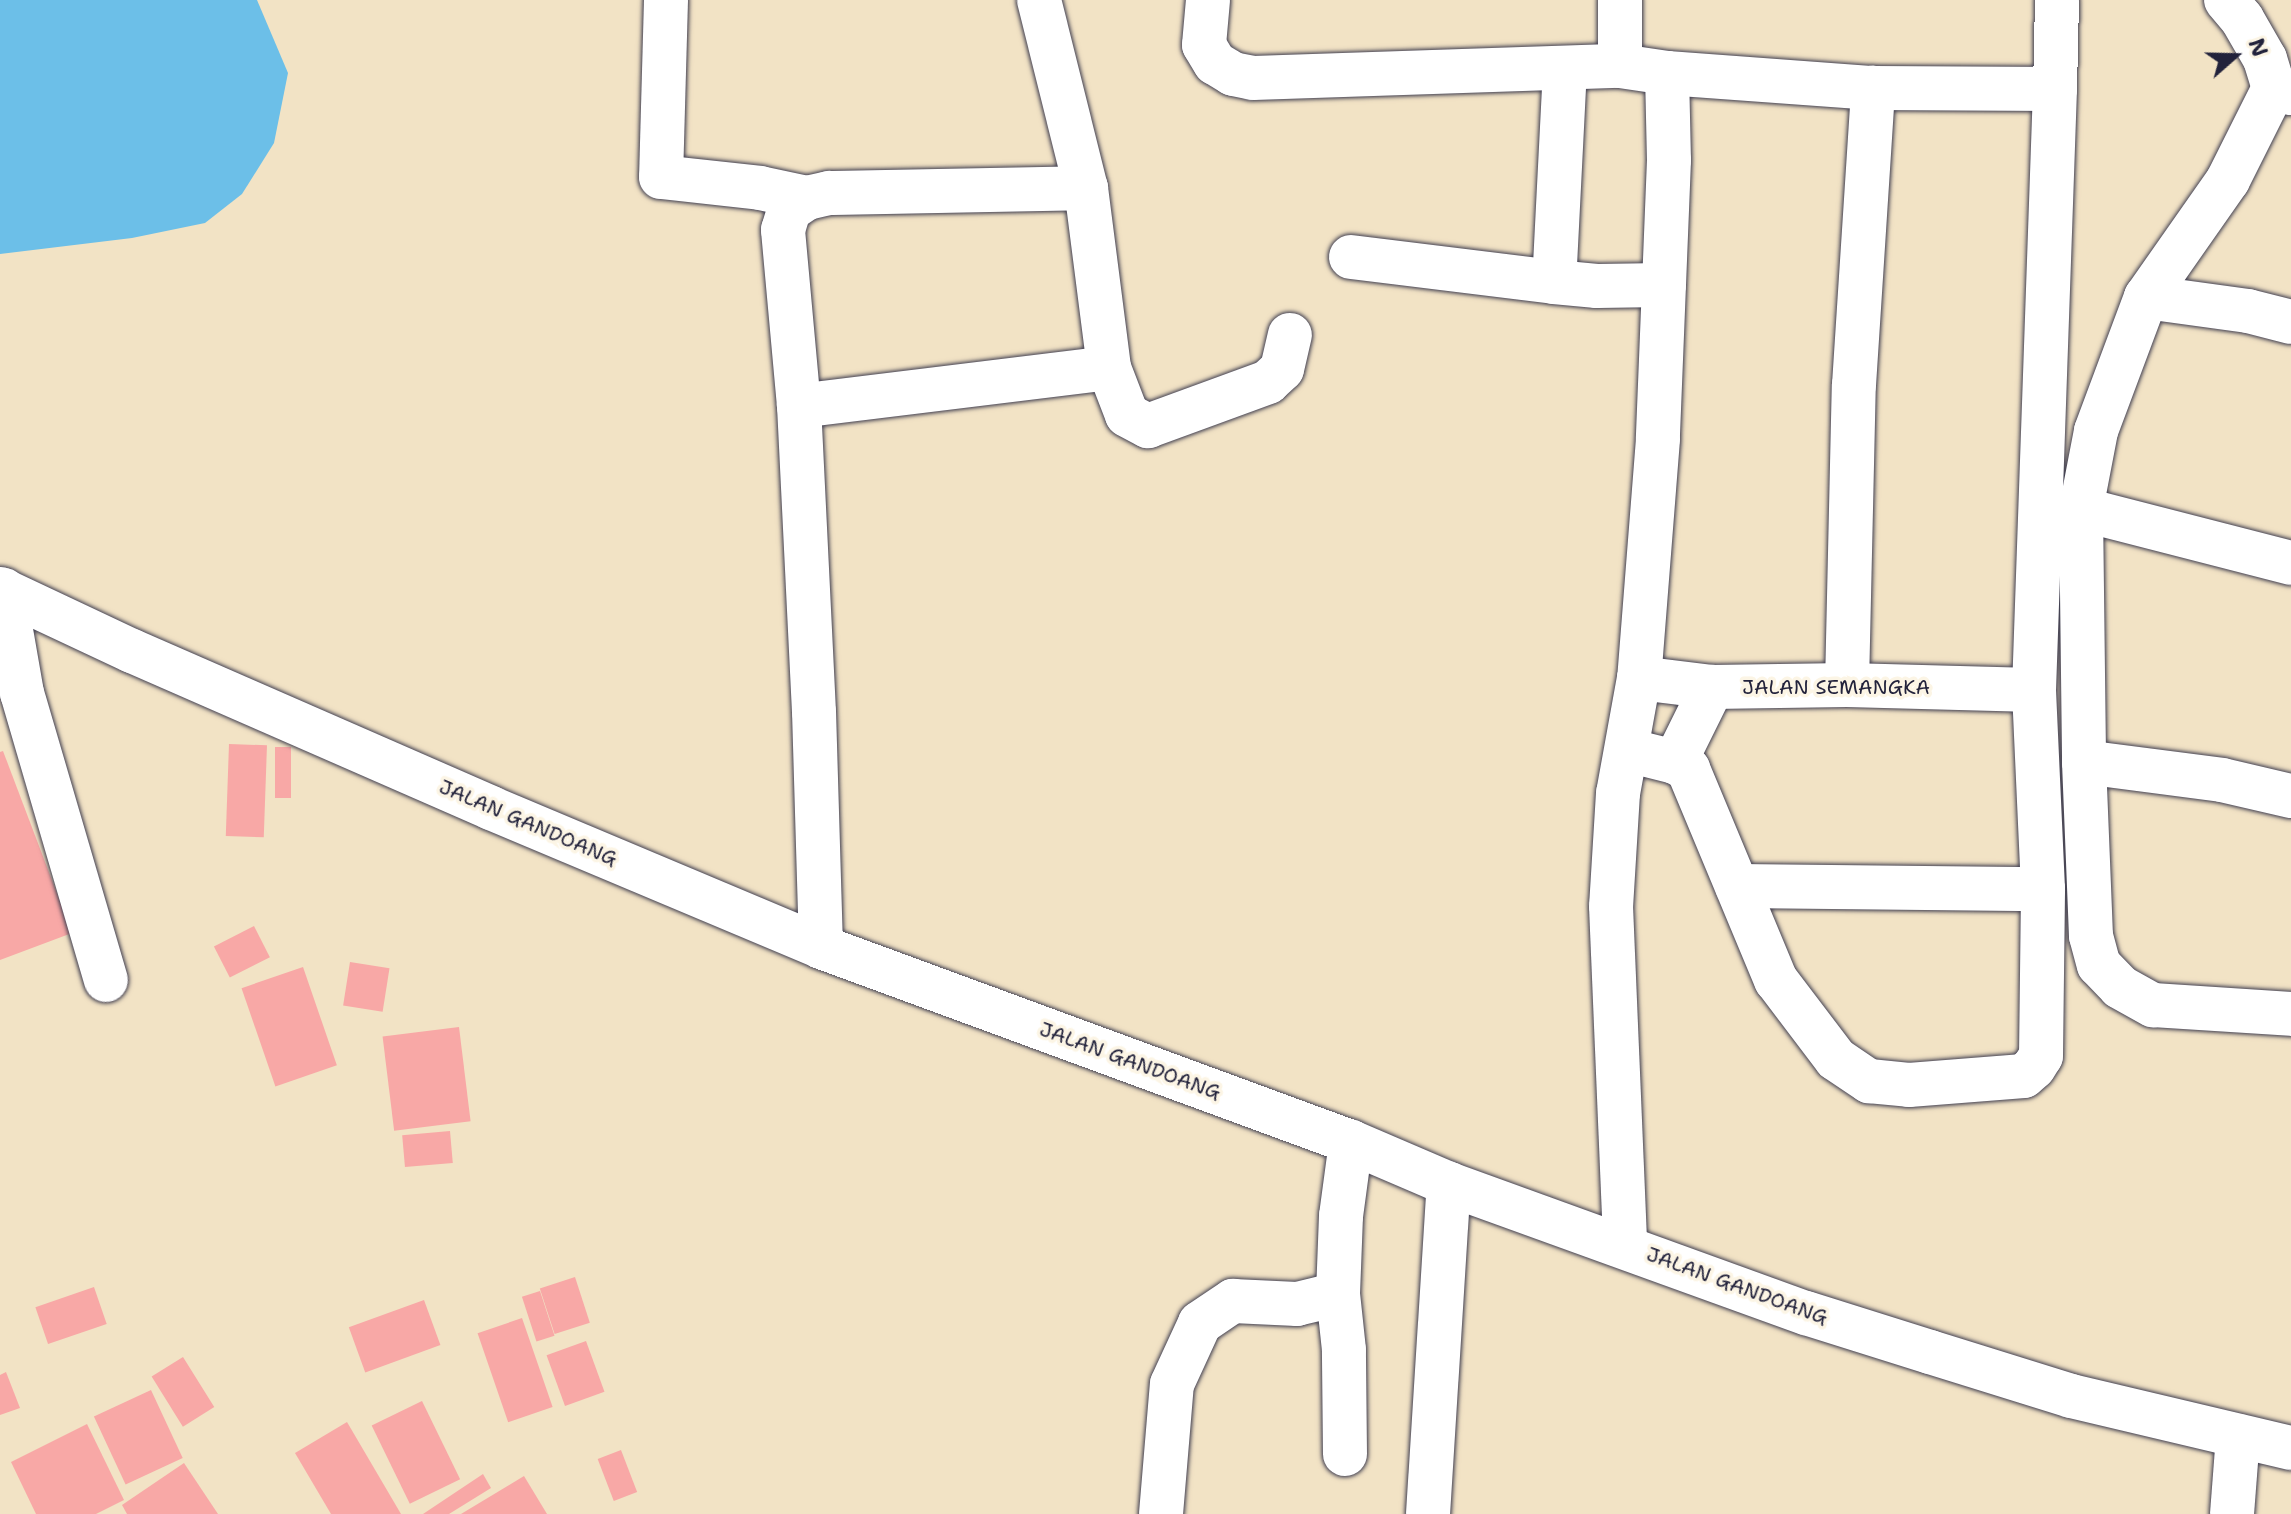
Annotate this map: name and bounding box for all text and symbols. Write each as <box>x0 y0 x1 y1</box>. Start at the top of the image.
north arrow <box>2195 16 2275 96</box>
text: N <box>2241 34 2275 61</box>
street label: JALAN SEMANGKA <box>1742 675 1930 699</box>
street label: JALAN GANDOANG <box>436 775 620 871</box>
street label: JALAN GANDOANG <box>1036 1017 1224 1105</box>
street label: JALAN GANDOANG <box>1643 1242 1831 1330</box>

